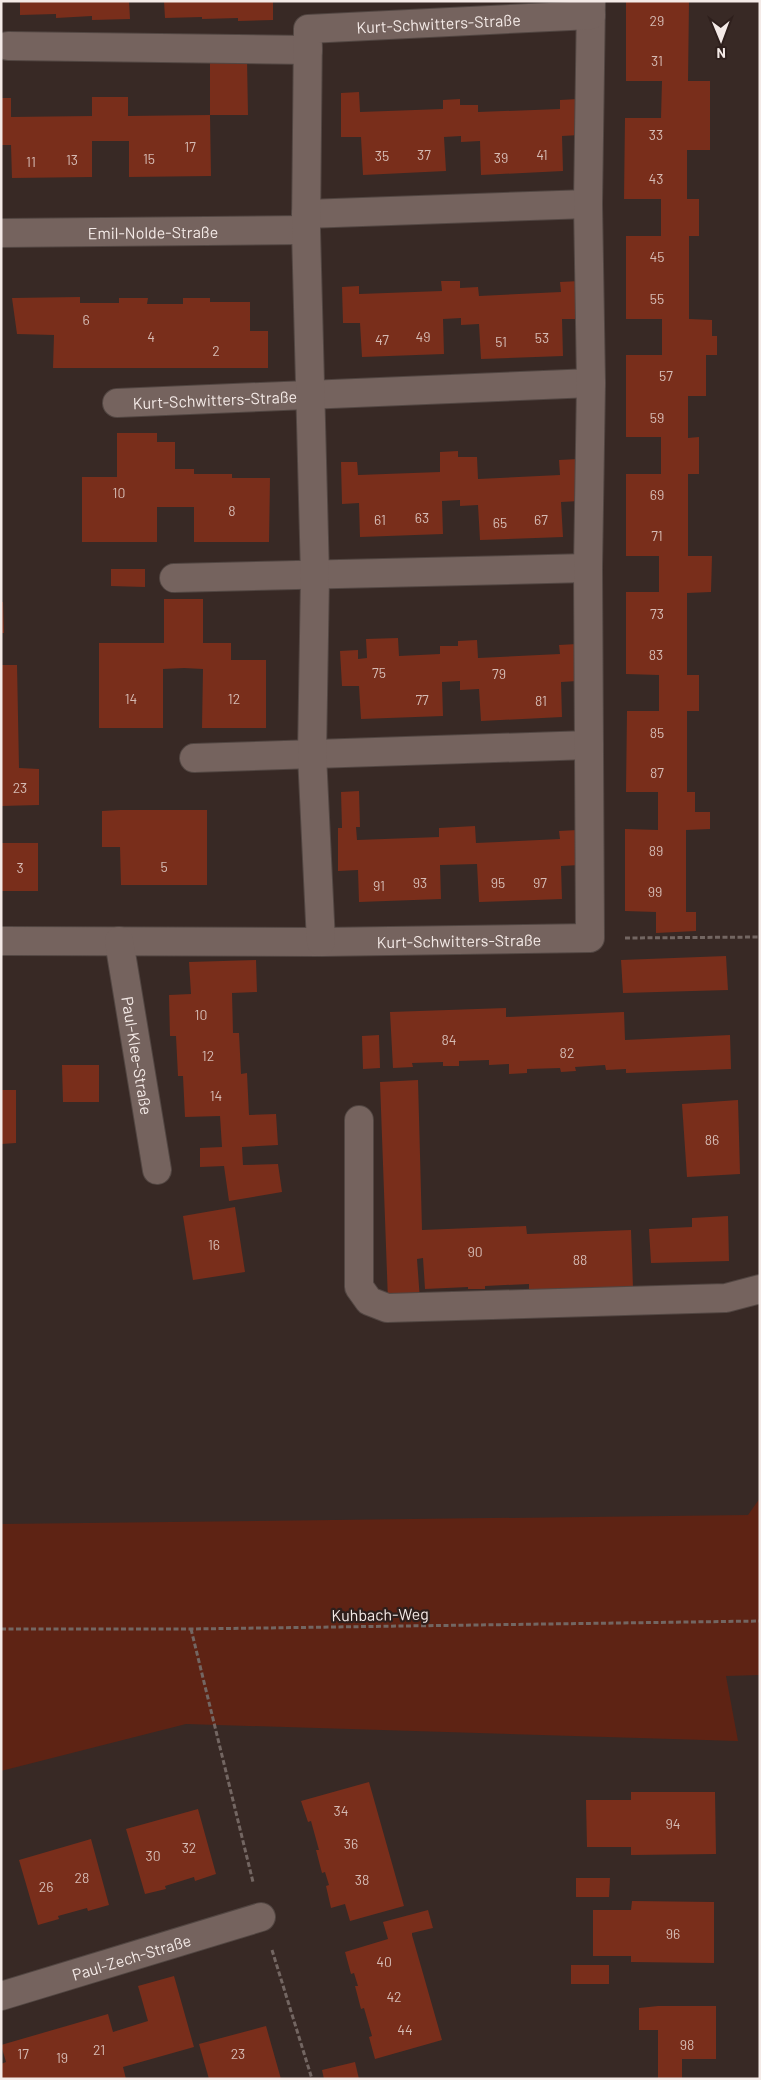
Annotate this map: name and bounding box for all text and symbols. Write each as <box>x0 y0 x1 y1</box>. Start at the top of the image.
street label: Kurt-Schwitters-Straße <box>356 9 521 36</box>
house number: 29 <box>650 12 664 29</box>
north arrow <box>696 15 746 65</box>
text: N <box>716 45 726 62</box>
house number: 31 <box>651 52 663 69</box>
house number: 33 <box>649 126 663 143</box>
house number: 17 <box>184 138 196 155</box>
house number: 37 <box>417 146 431 163</box>
house number: 41 <box>536 146 548 163</box>
house number: 35 <box>375 147 389 164</box>
house number: 39 <box>494 149 508 166</box>
house number: 15 <box>143 150 155 167</box>
house number: 13 <box>66 151 78 168</box>
house number: 11 <box>26 153 36 170</box>
house number: 43 <box>649 170 663 187</box>
street label: Emil-Nolde-Straße <box>88 221 218 242</box>
house number: 45 <box>650 248 664 265</box>
house number: 55 <box>650 290 664 307</box>
house number: 6 <box>82 311 90 328</box>
house number: 4 <box>147 328 155 345</box>
house number: 49 <box>415 328 431 345</box>
house number: 53 <box>535 329 549 346</box>
house number: 47 <box>375 331 389 348</box>
house number: 51 <box>495 333 507 350</box>
house number: 2 <box>212 342 220 359</box>
house number: 57 <box>659 367 673 384</box>
street label: Kurt-Schwitters-Straße <box>132 386 297 412</box>
house number: 59 <box>650 409 664 426</box>
house number: 10 <box>113 484 125 501</box>
house number: 69 <box>650 486 664 503</box>
house number: 8 <box>228 502 236 519</box>
house number: 63 <box>415 509 429 526</box>
house number: 61 <box>374 511 386 528</box>
house number: 67 <box>534 511 548 528</box>
house number: 65 <box>493 514 507 531</box>
house number: 71 <box>651 527 663 544</box>
house number: 73 <box>650 605 664 622</box>
house number: 83 <box>649 646 663 663</box>
house number: 75 <box>372 664 386 681</box>
house number: 79 <box>492 665 506 682</box>
house number: 14 <box>125 690 137 707</box>
house number: 12 <box>228 690 240 707</box>
house number: 77 <box>415 691 429 708</box>
house number: 81 <box>535 692 547 709</box>
house number: 85 <box>650 724 664 741</box>
house number: 87 <box>650 764 664 781</box>
house number: 23 <box>13 779 27 796</box>
house number: 89 <box>649 842 663 859</box>
house number: 5 <box>160 858 168 875</box>
house number: 3 <box>16 859 24 876</box>
house number: 93 <box>413 874 427 891</box>
house number: 95 <box>491 874 505 891</box>
house number: 97 <box>533 874 547 891</box>
house number: 91 <box>373 877 385 894</box>
house number: 99 <box>648 883 662 900</box>
street label: Kurt-Schwitters-Straße <box>377 929 541 951</box>
street label: Paul-Klee-Straße <box>119 995 157 1116</box>
house number: 10 <box>195 1006 207 1023</box>
house number: 84 <box>441 1031 457 1048</box>
house number: 82 <box>560 1044 574 1061</box>
house number: 12 <box>202 1047 214 1064</box>
house number: 14 <box>210 1087 222 1104</box>
house number: 86 <box>705 1131 719 1148</box>
house number: 16 <box>208 1236 220 1253</box>
house number: 90 <box>467 1243 483 1260</box>
house number: 88 <box>573 1251 587 1268</box>
street label: Kuhbach-Weg <box>331 1604 429 1624</box>
house number: 34 <box>334 1802 348 1819</box>
house number: 94 <box>665 1815 681 1832</box>
house number: 36 <box>344 1835 358 1852</box>
house number: 32 <box>182 1839 196 1856</box>
house number: 30 <box>145 1847 161 1864</box>
house number: 28 <box>75 1869 89 1886</box>
house number: 38 <box>355 1871 369 1888</box>
house number: 26 <box>39 1878 53 1895</box>
house number: 96 <box>666 1925 680 1942</box>
street label: Paul-Zech-Straße <box>69 1929 193 1983</box>
house number: 40 <box>376 1953 392 1970</box>
house number: 42 <box>386 1988 402 2005</box>
house number: 44 <box>397 2021 413 2038</box>
house number: 98 <box>680 2036 694 2053</box>
house number: 21 <box>93 2041 105 2058</box>
house number: 17 <box>17 2045 29 2062</box>
house number: 23 <box>231 2045 245 2062</box>
house number: 19 <box>56 2049 68 2066</box>

